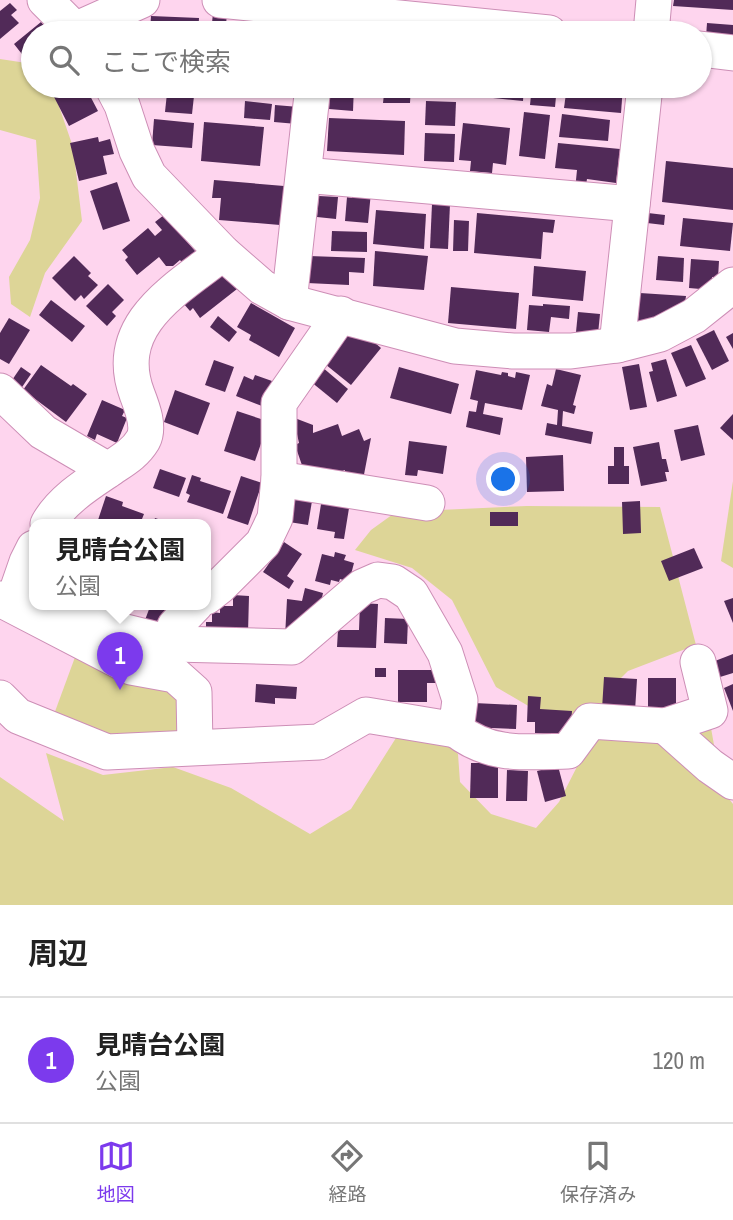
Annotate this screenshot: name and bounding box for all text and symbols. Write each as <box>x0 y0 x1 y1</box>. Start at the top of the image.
search box <box>21 21 712 98</box>
icon: search <box>45 41 83 79</box>
text: ここで検索 <box>101 44 231 79</box>
your location <box>486 462 520 496</box>
popup <box>29 519 211 610</box>
text: 見晴台公園 <box>55 532 185 567</box>
text: 公園 <box>55 570 101 601</box>
pin: 1 <box>97 632 143 690</box>
text: 周辺 <box>28 933 88 973</box>
text: 見晴台公園 <box>95 1027 225 1062</box>
text: 1 <box>46 1045 56 1076</box>
text: 120 m <box>653 1045 705 1076</box>
text: 公園 <box>95 1065 141 1096</box>
tab: 地図 <box>97 1137 135 1207</box>
tab: 経路 <box>328 1137 366 1207</box>
tab: 保存済み <box>560 1137 636 1207</box>

